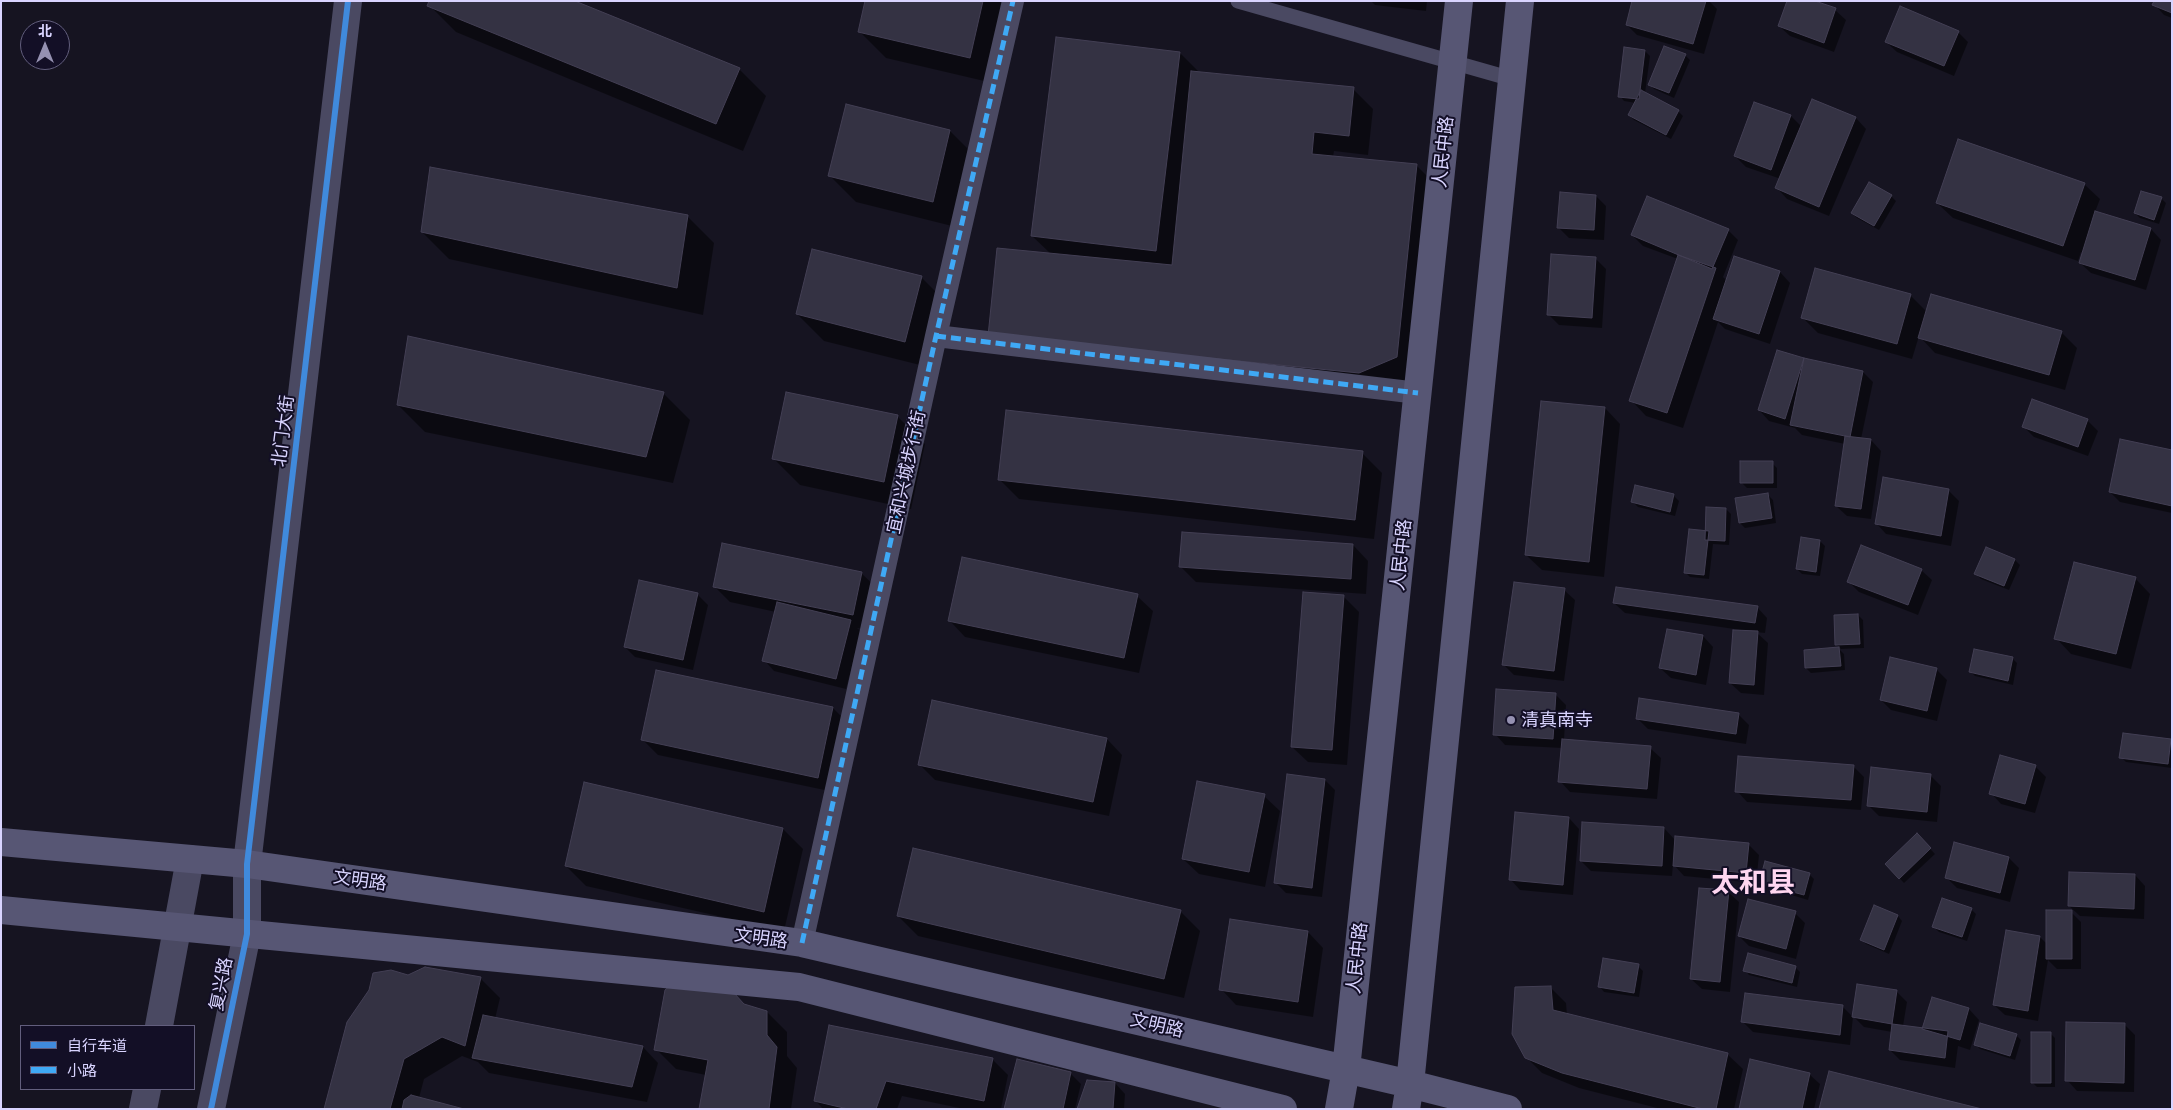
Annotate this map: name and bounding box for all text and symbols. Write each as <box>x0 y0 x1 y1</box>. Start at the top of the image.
north arrow <box>20 20 70 70</box>
text: 北 <box>38 22 52 39</box>
street label: 人民中路 <box>1428 115 1458 189</box>
street label: 北门大街 <box>268 394 298 468</box>
street label: 宜和兴城步行街 <box>882 408 930 536</box>
street label: 人民中路 <box>1386 518 1416 592</box>
place label: 清真南寺 <box>1521 709 1593 731</box>
marker: 清真南寺 <box>1505 714 1517 726</box>
street label: 文明路 <box>332 866 388 894</box>
district label: 太和县 <box>1711 866 1795 900</box>
street label: 人民中路 <box>1342 921 1372 995</box>
street label: 文明路 <box>733 924 789 952</box>
street label: 复兴路 <box>205 955 237 1013</box>
street label: 文明路 <box>1128 1008 1186 1042</box>
legend <box>20 1025 195 1090</box>
text: 自行车道 <box>67 1036 127 1054</box>
text: 小路 <box>67 1061 97 1079</box>

